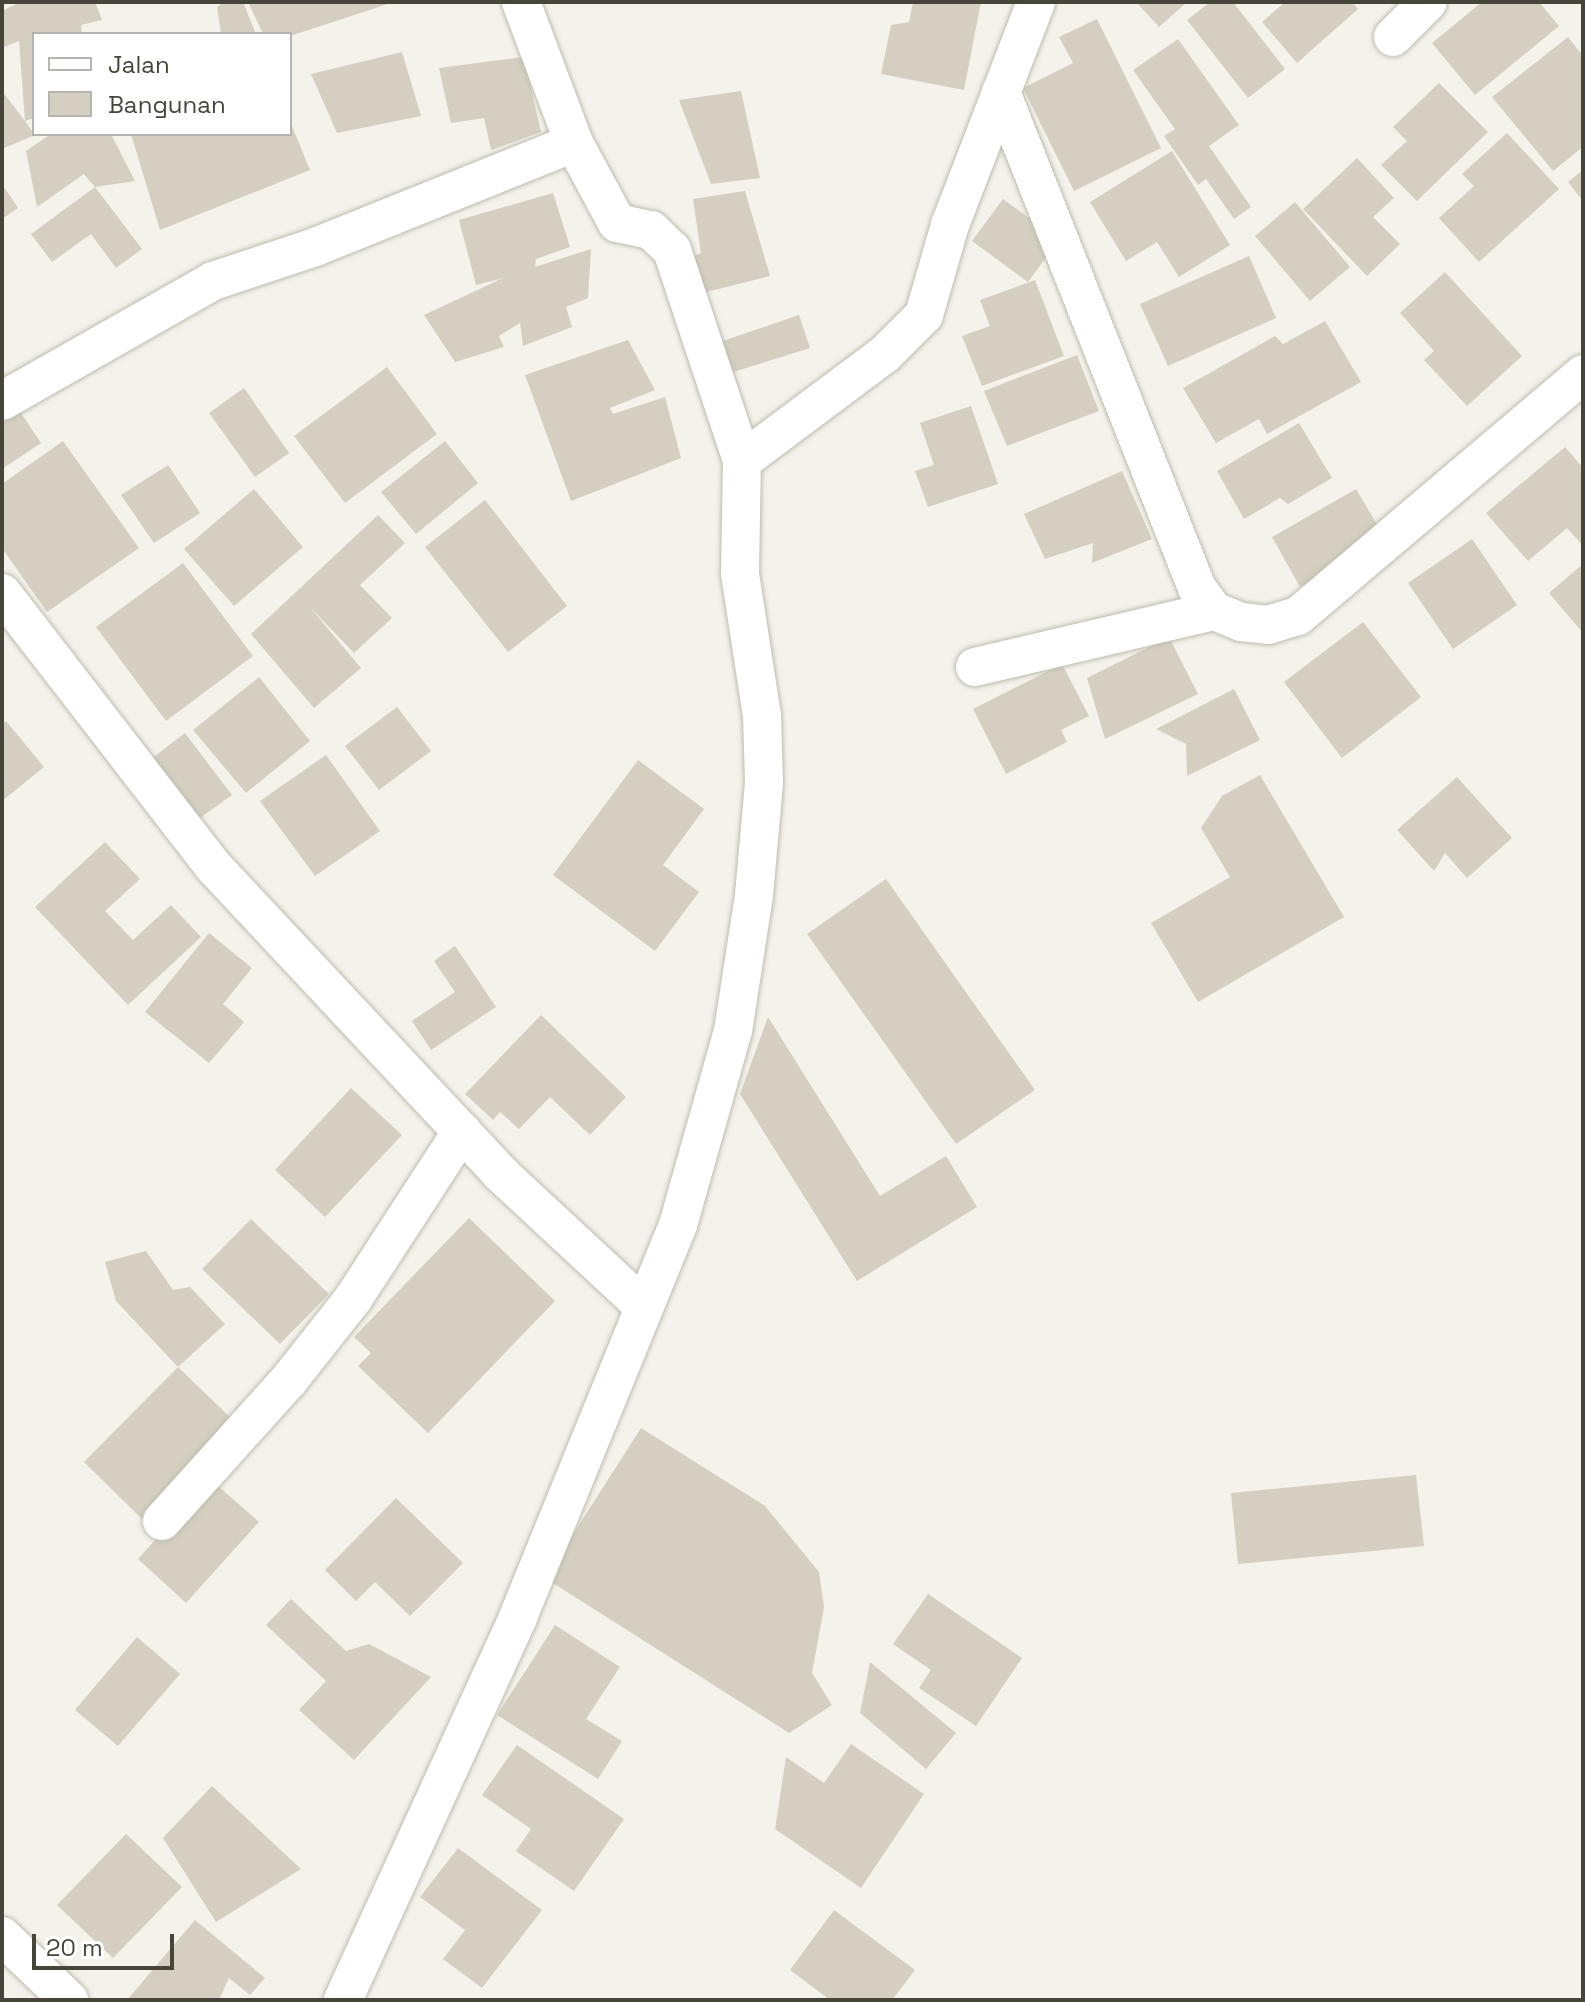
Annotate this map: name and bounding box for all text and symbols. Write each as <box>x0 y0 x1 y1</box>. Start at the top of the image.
legend <box>32 32 292 136</box>
text: Jalan <box>108 49 170 80</box>
text: Bangunan <box>108 89 226 120</box>
scale bar <box>36 1918 178 1968</box>
text: 20 m <box>46 1932 103 1963</box>

